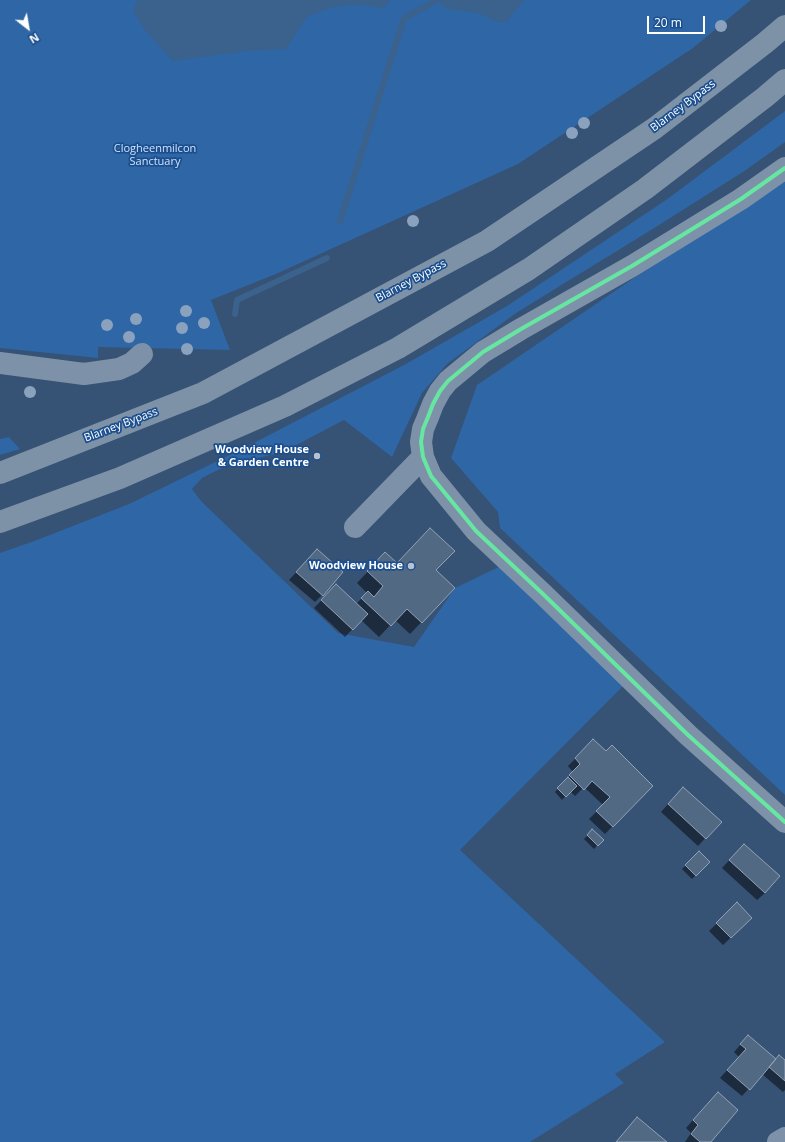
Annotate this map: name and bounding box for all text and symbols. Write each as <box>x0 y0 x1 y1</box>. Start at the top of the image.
north arrow <box>8 8 48 48</box>
scale bar <box>649 8 707 34</box>
text: 20 m <box>654 14 682 31</box>
text: N <box>27 30 42 47</box>
street label: Blarney Bypass <box>648 77 718 135</box>
park label: Clogheenmilcon Sanctuary <box>114 142 196 168</box>
street label: Blarney Bypass <box>374 257 448 305</box>
street label: Blarney Bypass <box>82 405 160 445</box>
place label: Woodview House & Garden Centre <box>215 443 309 469</box>
marker: Woodview House & Garden Centre <box>312 451 322 461</box>
place label: Woodview House <box>309 559 403 573</box>
marker: Woodview House <box>406 561 416 571</box>

